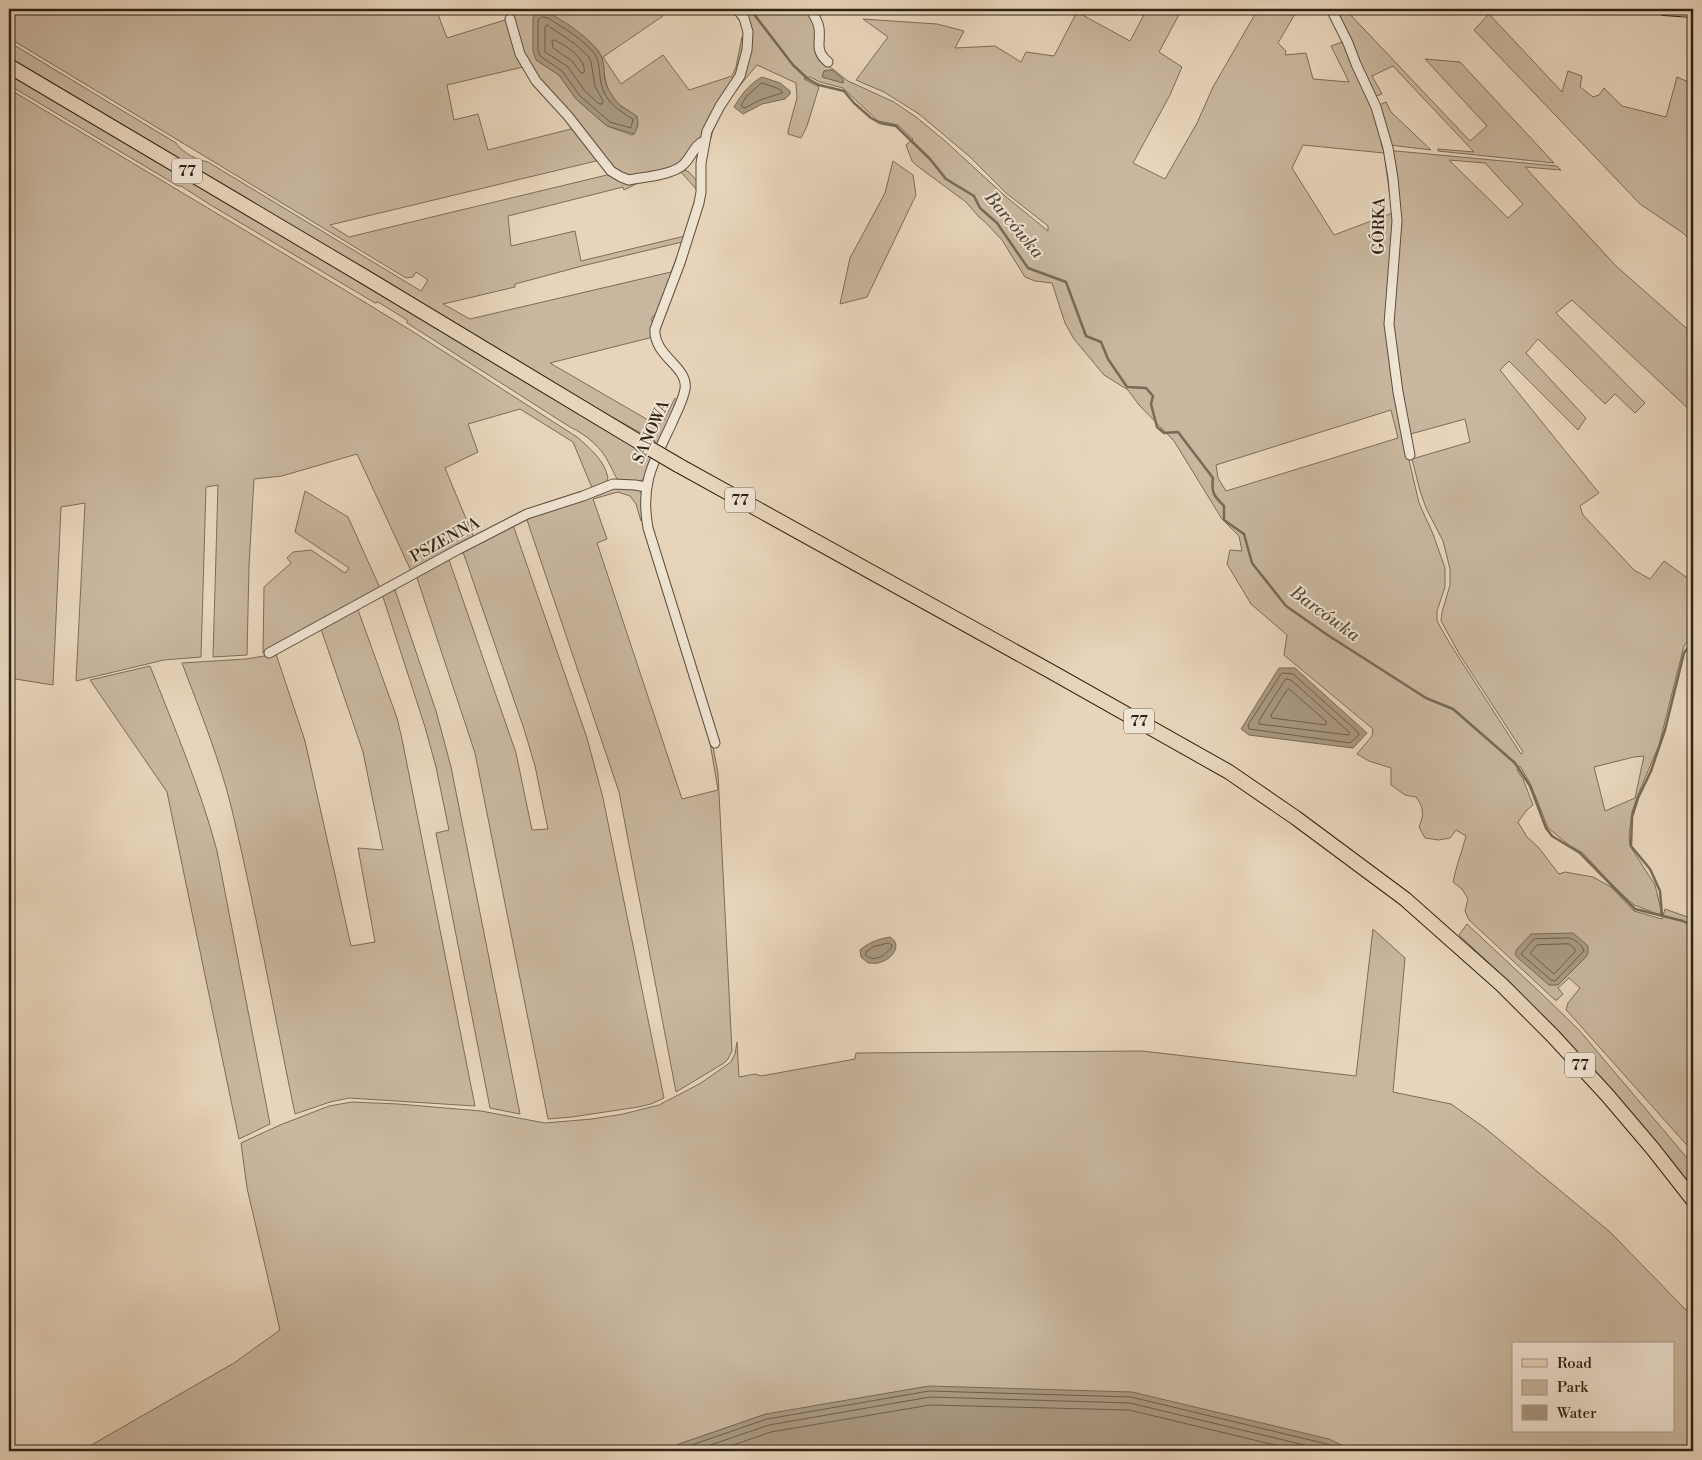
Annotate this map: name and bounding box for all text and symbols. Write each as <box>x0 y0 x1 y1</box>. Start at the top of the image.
road number: 77 <box>172 158 202 184</box>
water label: Barcówka <box>979 186 1049 264</box>
street label: GÓRKA <box>1367 196 1390 255</box>
street label: SANOWA <box>628 396 674 467</box>
road number: 77 <box>725 488 755 512</box>
street label: PSZENNA <box>407 512 484 567</box>
water label: Barcówka <box>1285 581 1365 647</box>
road number: 77 <box>1124 708 1154 734</box>
road number: 77 <box>1565 1052 1595 1078</box>
legend <box>1512 1342 1674 1432</box>
text: Road <box>1557 1354 1592 1373</box>
text: Park <box>1557 1378 1589 1397</box>
text: Water <box>1556 1404 1597 1423</box>

